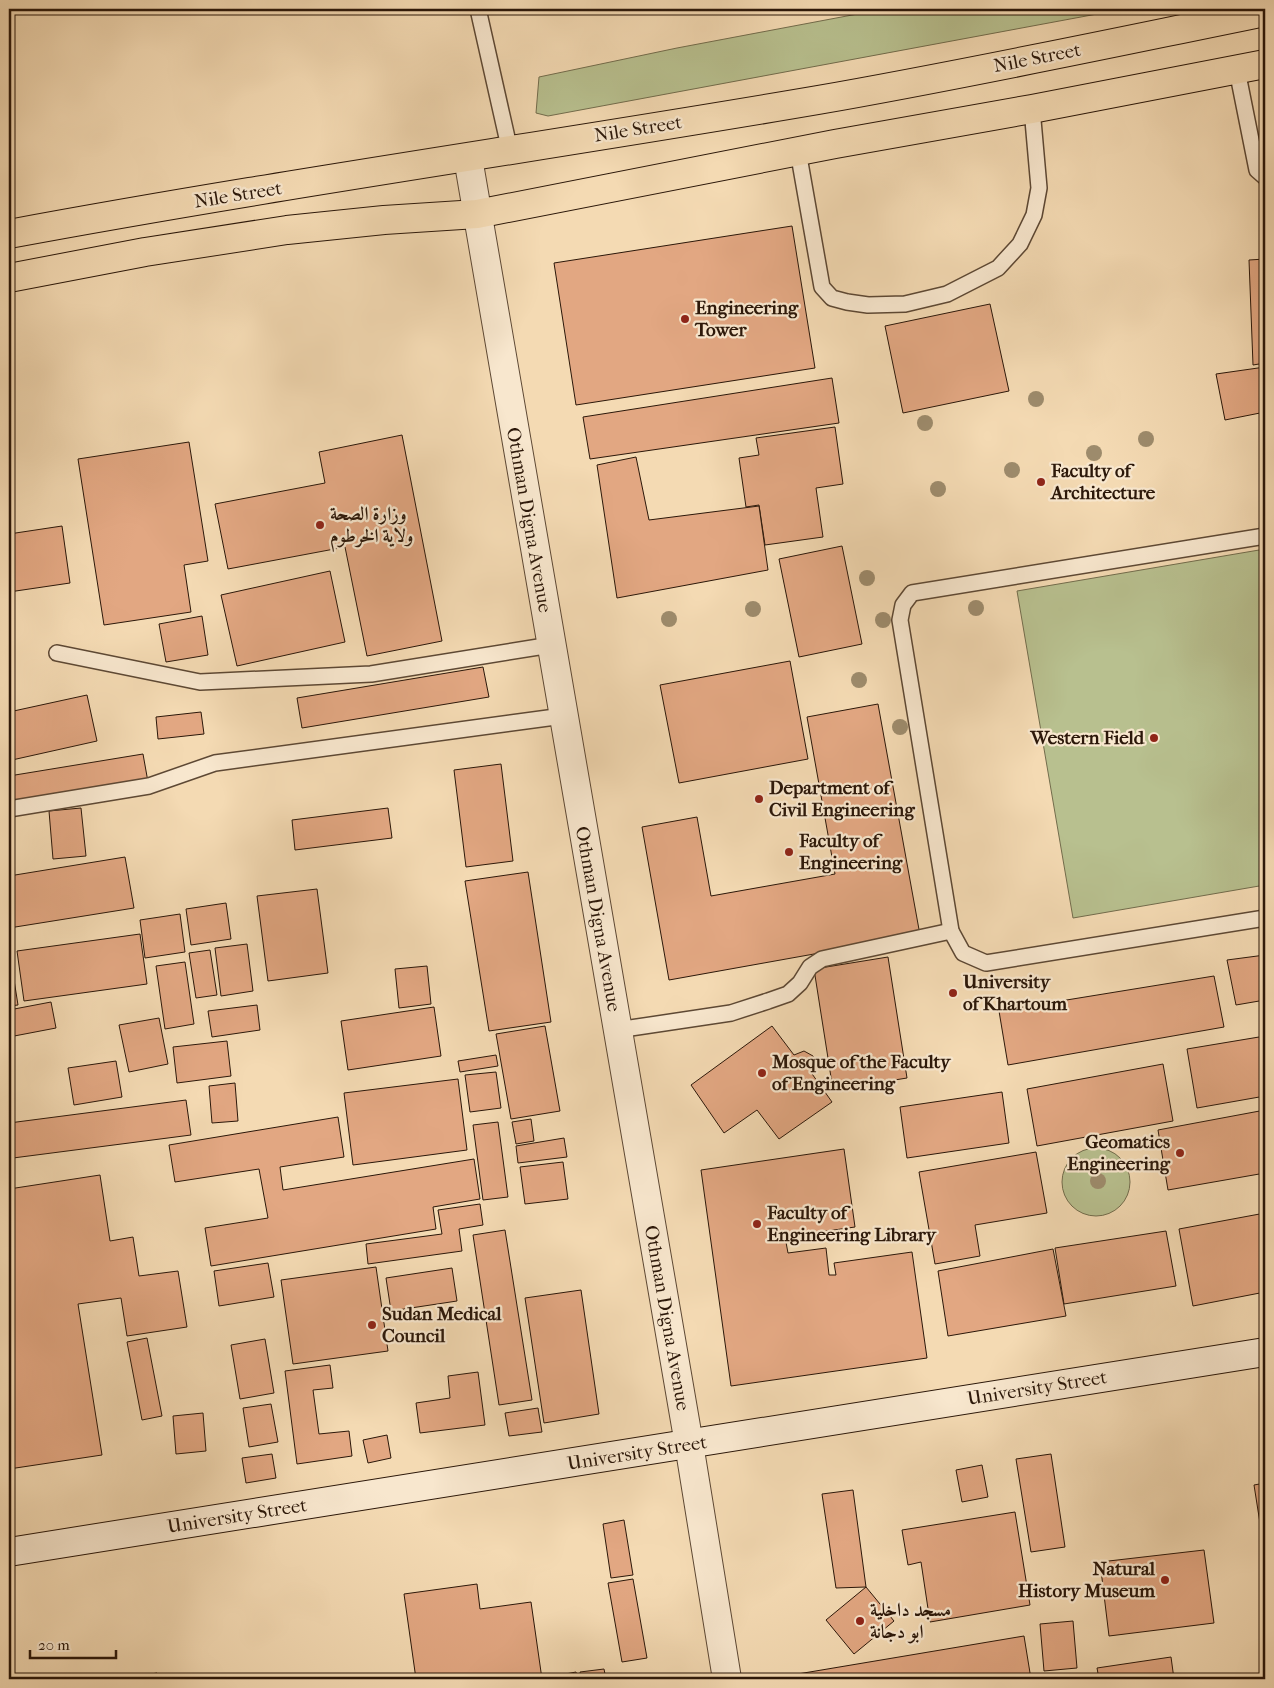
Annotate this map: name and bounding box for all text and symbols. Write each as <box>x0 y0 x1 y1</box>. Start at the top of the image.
street label: Nile Street <box>991 39 1083 77</box>
street label: Nile Street <box>593 111 684 147</box>
street label: Nile Street <box>193 177 284 213</box>
place label: Engineering Tower <box>694 297 799 341</box>
marker: Engineering Tower <box>679 313 691 325</box>
street label: Othman Digna Avenue <box>502 426 556 614</box>
place label: Faculty of Architecture <box>1050 460 1156 504</box>
marker: Faculty of Architecture <box>1035 476 1047 488</box>
place label: وزارة الصحة ولاية الخرطوم <box>330 503 413 553</box>
marker: وزارة الصحة ولاية الخرطوم <box>314 519 326 531</box>
place label: Western Field <box>1029 727 1145 749</box>
marker: Western Field <box>1148 732 1160 744</box>
place label: Department of Civil Engineering <box>769 777 915 821</box>
marker: Department of Civil Engineering <box>753 793 765 805</box>
street label: Othman Digna Avenue <box>571 825 625 1013</box>
place label: Faculty of Engineering <box>798 830 903 874</box>
marker: Faculty of Engineering <box>783 846 795 858</box>
place label: University of Khartoum <box>962 971 1067 1015</box>
marker: University of Khartoum <box>947 987 959 999</box>
place label: Mosque of the Faculty of Engineering <box>771 1051 951 1095</box>
marker: Mosque of the Faculty of Engineering <box>756 1067 768 1079</box>
place label: Geomatics Engineering <box>1067 1131 1171 1175</box>
marker: Geomatics Engineering <box>1174 1147 1186 1159</box>
place label: Faculty of Engineering Library <box>766 1202 937 1246</box>
marker: Faculty of Engineering Library <box>751 1218 763 1230</box>
street label: Othman Digna Avenue <box>640 1224 694 1412</box>
place label: Sudan Medical Council <box>382 1303 502 1347</box>
marker: Sudan Medical Council <box>366 1319 378 1331</box>
street label: University Street <box>965 1366 1109 1410</box>
street label: University Street <box>565 1431 709 1475</box>
street label: University Street <box>165 1494 309 1538</box>
place label: Natural History Museum <box>1018 1558 1156 1602</box>
marker: Natural History Museum <box>1159 1574 1171 1586</box>
place label: مسجد داخلية ابو دجانة <box>870 1599 951 1644</box>
marker: مسجد داخلية ابو دجانة <box>854 1615 866 1627</box>
scale bar <box>30 1628 116 1660</box>
text: 20 m <box>38 1636 70 1654</box>

